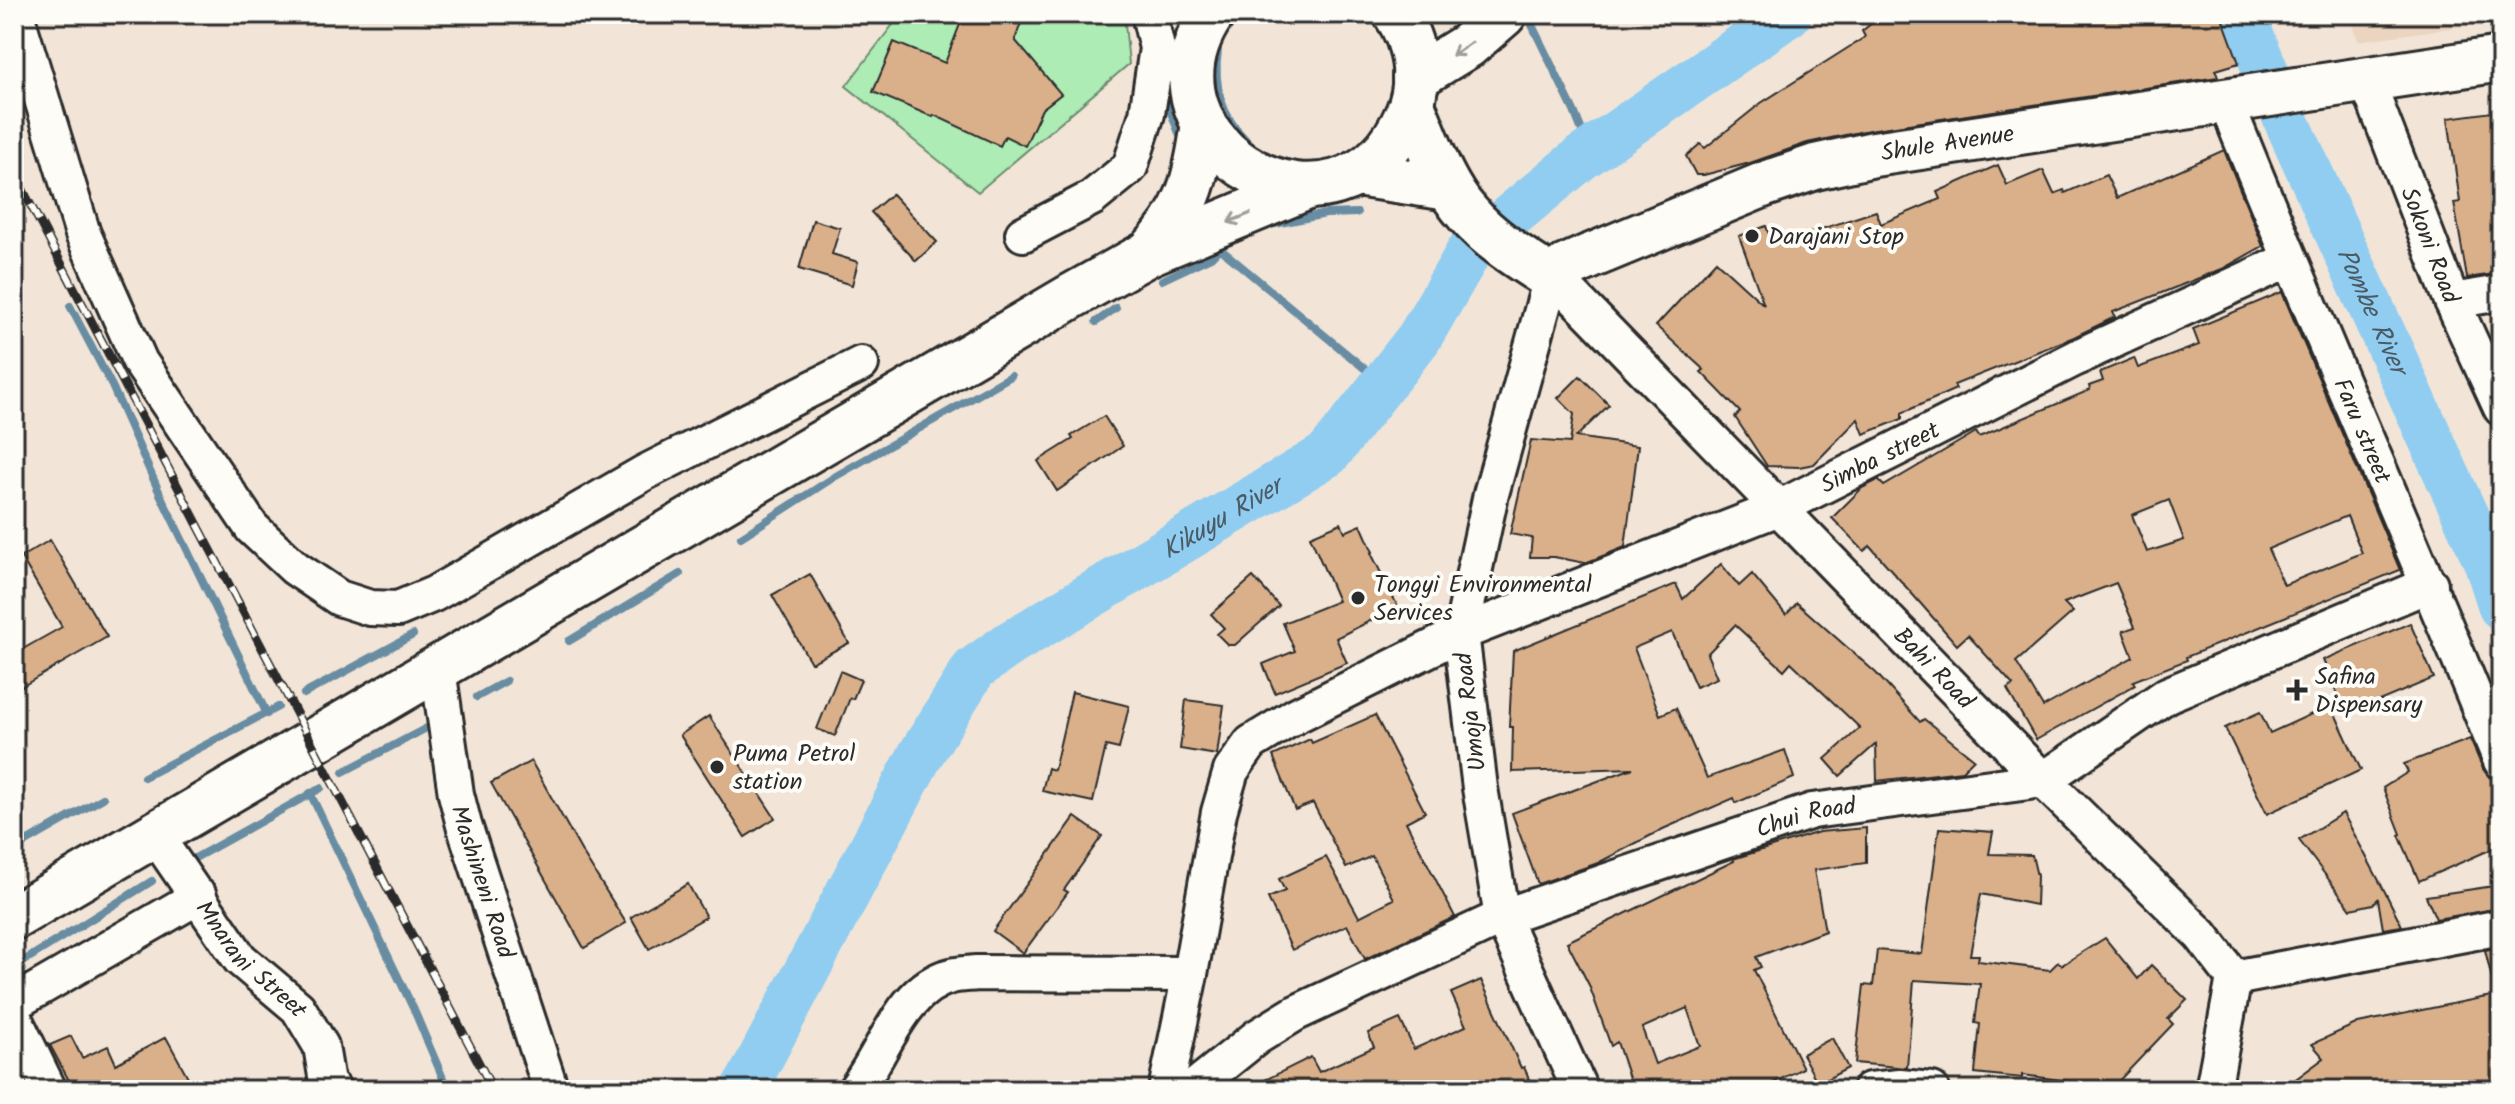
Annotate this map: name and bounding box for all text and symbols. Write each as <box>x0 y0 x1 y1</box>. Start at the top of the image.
one-way arrow <box>1451 40 1473 57</box>
street label: Shule Avenue <box>1878 115 2017 174</box>
street label: Sokoni Road <box>2389 182 2469 310</box>
one-way arrow <box>1227 211 1252 226</box>
place label: Darajani Stop <box>1768 218 1904 257</box>
marker: Darajani Stop <box>1743 227 1761 245</box>
water label: Pombe River <box>2324 241 2420 386</box>
street label: Faru street <box>2322 372 2401 491</box>
street label: Simba street <box>1814 412 1948 505</box>
water label: Kikuyu River <box>1154 464 1295 572</box>
place label: Tongyi Environmental Services <box>1374 566 1592 633</box>
marker: Tongyi Environmental Services <box>1349 589 1367 607</box>
street label: Bahi Road <box>1883 618 1984 720</box>
street label: Umoja Road <box>1445 649 1498 773</box>
place label: Safina Dispensary <box>2315 658 2423 725</box>
marker: Safina Dispensary <box>2286 679 2308 701</box>
place label: Puma Petrol station <box>733 735 855 802</box>
marker: Puma Petrol station <box>708 758 726 776</box>
street label: Chui Road <box>1751 787 1859 850</box>
street label: Mashineni Road <box>439 801 525 965</box>
street label: Mnarani Street <box>184 893 318 1026</box>

